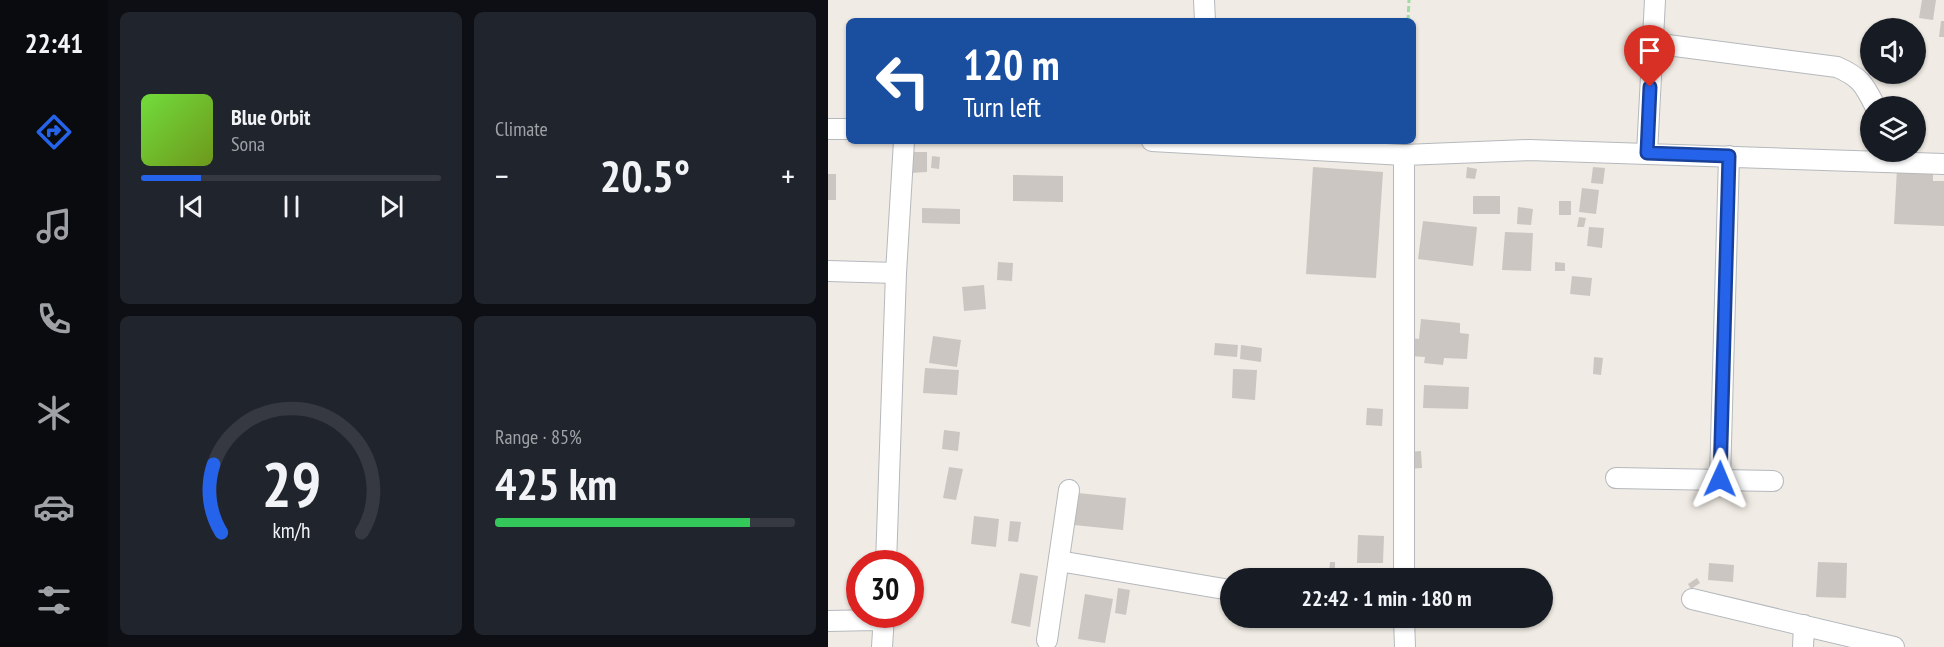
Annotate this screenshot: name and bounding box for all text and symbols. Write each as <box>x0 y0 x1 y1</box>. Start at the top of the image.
map controls <box>1860 18 1926 162</box>
button: sound <box>1860 18 1926 84</box>
pin <box>1624 25 1675 87</box>
text: 22:41 <box>25 26 83 60</box>
icon: arrive <box>1633 34 1666 67</box>
text: 120 m <box>963 37 1060 92</box>
icon: left <box>864 42 942 120</box>
text: Turn left <box>963 90 1041 124</box>
button: layers <box>1860 96 1926 162</box>
text: Blue Orbit <box>231 103 310 131</box>
icon: directions <box>33 111 75 153</box>
text: Climate <box>495 116 548 142</box>
text: Sona <box>231 131 265 157</box>
text: 20.5° <box>600 146 690 204</box>
text: − <box>495 154 509 197</box>
text: + <box>781 154 795 197</box>
icon: previous <box>175 190 208 223</box>
icon: pause <box>275 190 308 223</box>
icon: next <box>375 190 408 223</box>
icon: music <box>33 205 75 247</box>
icon: phone <box>33 298 75 340</box>
icon: climate <box>33 392 75 434</box>
text: Range · 85% <box>495 424 582 450</box>
text: 29 <box>261 443 321 524</box>
position arrow <box>1688 447 1752 511</box>
text: 425 km <box>495 454 617 512</box>
icon: car <box>33 486 75 528</box>
text: km/h <box>272 516 310 544</box>
speed limit sign: 30 <box>846 550 924 628</box>
icon: filters <box>33 579 75 621</box>
text: 22:42 · 1 min · 180 m <box>1301 584 1472 612</box>

